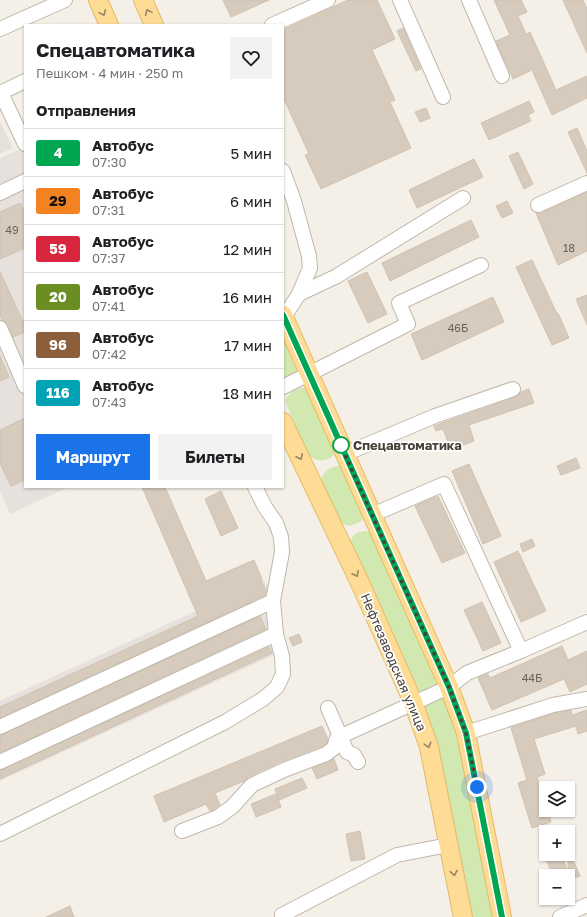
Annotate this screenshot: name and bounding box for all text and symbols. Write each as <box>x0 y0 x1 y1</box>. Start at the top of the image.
one-way arrow <box>98 8 106 16</box>
one-way arrow <box>145 9 153 17</box>
button: heart <box>230 37 272 79</box>
text: Спецавтоматика <box>36 38 195 61</box>
text: Пешком · 4 мин · 250 m <box>36 65 183 81</box>
text: Отправления <box>36 101 136 119</box>
text: Автобус <box>92 136 154 154</box>
text: 4 <box>54 144 62 161</box>
text: 5 мин <box>230 144 272 162</box>
text: 07:30 <box>92 154 127 170</box>
text: Автобус <box>92 184 154 202</box>
text: 29 <box>49 192 67 209</box>
text: 6 мин <box>230 192 272 210</box>
text: 07:31 <box>92 202 125 218</box>
house number: 49 <box>5 223 19 236</box>
text: Автобус <box>92 232 154 250</box>
text: 59 <box>49 240 67 257</box>
text: 12 мин <box>223 240 272 258</box>
house number: 18 <box>563 241 575 254</box>
text: 07:37 <box>92 250 125 266</box>
text: Автобус <box>92 280 154 298</box>
text: 20 <box>49 288 67 305</box>
text: 16 мин <box>223 288 272 306</box>
text: 07:41 <box>92 298 125 314</box>
house number: 46Б <box>448 321 468 334</box>
text: Автобус <box>92 328 154 346</box>
text: 96 <box>49 336 67 353</box>
text: 17 мин <box>224 336 272 354</box>
text: 07:42 <box>92 346 126 362</box>
text: Автобус <box>92 376 154 394</box>
text: 116 <box>46 384 70 401</box>
text: 18 мин <box>223 384 272 402</box>
text: 07:43 <box>92 394 126 410</box>
button: Маршрут <box>36 434 150 480</box>
button: Билеты <box>158 434 272 480</box>
marker: Спецавтоматика <box>332 436 350 454</box>
place label: Спецавтоматика <box>353 437 462 453</box>
one-way arrow <box>295 453 303 460</box>
one-way arrow <box>351 570 359 578</box>
street label: Нефтезаводская улица <box>358 591 430 733</box>
house number: 44Б <box>522 671 542 684</box>
one-way arrow <box>423 742 432 749</box>
your location <box>467 777 487 797</box>
map controls <box>539 781 575 905</box>
button: layers <box>539 781 575 817</box>
button: + <box>539 825 575 861</box>
button: − <box>539 869 575 905</box>
one-way arrow <box>449 870 458 876</box>

